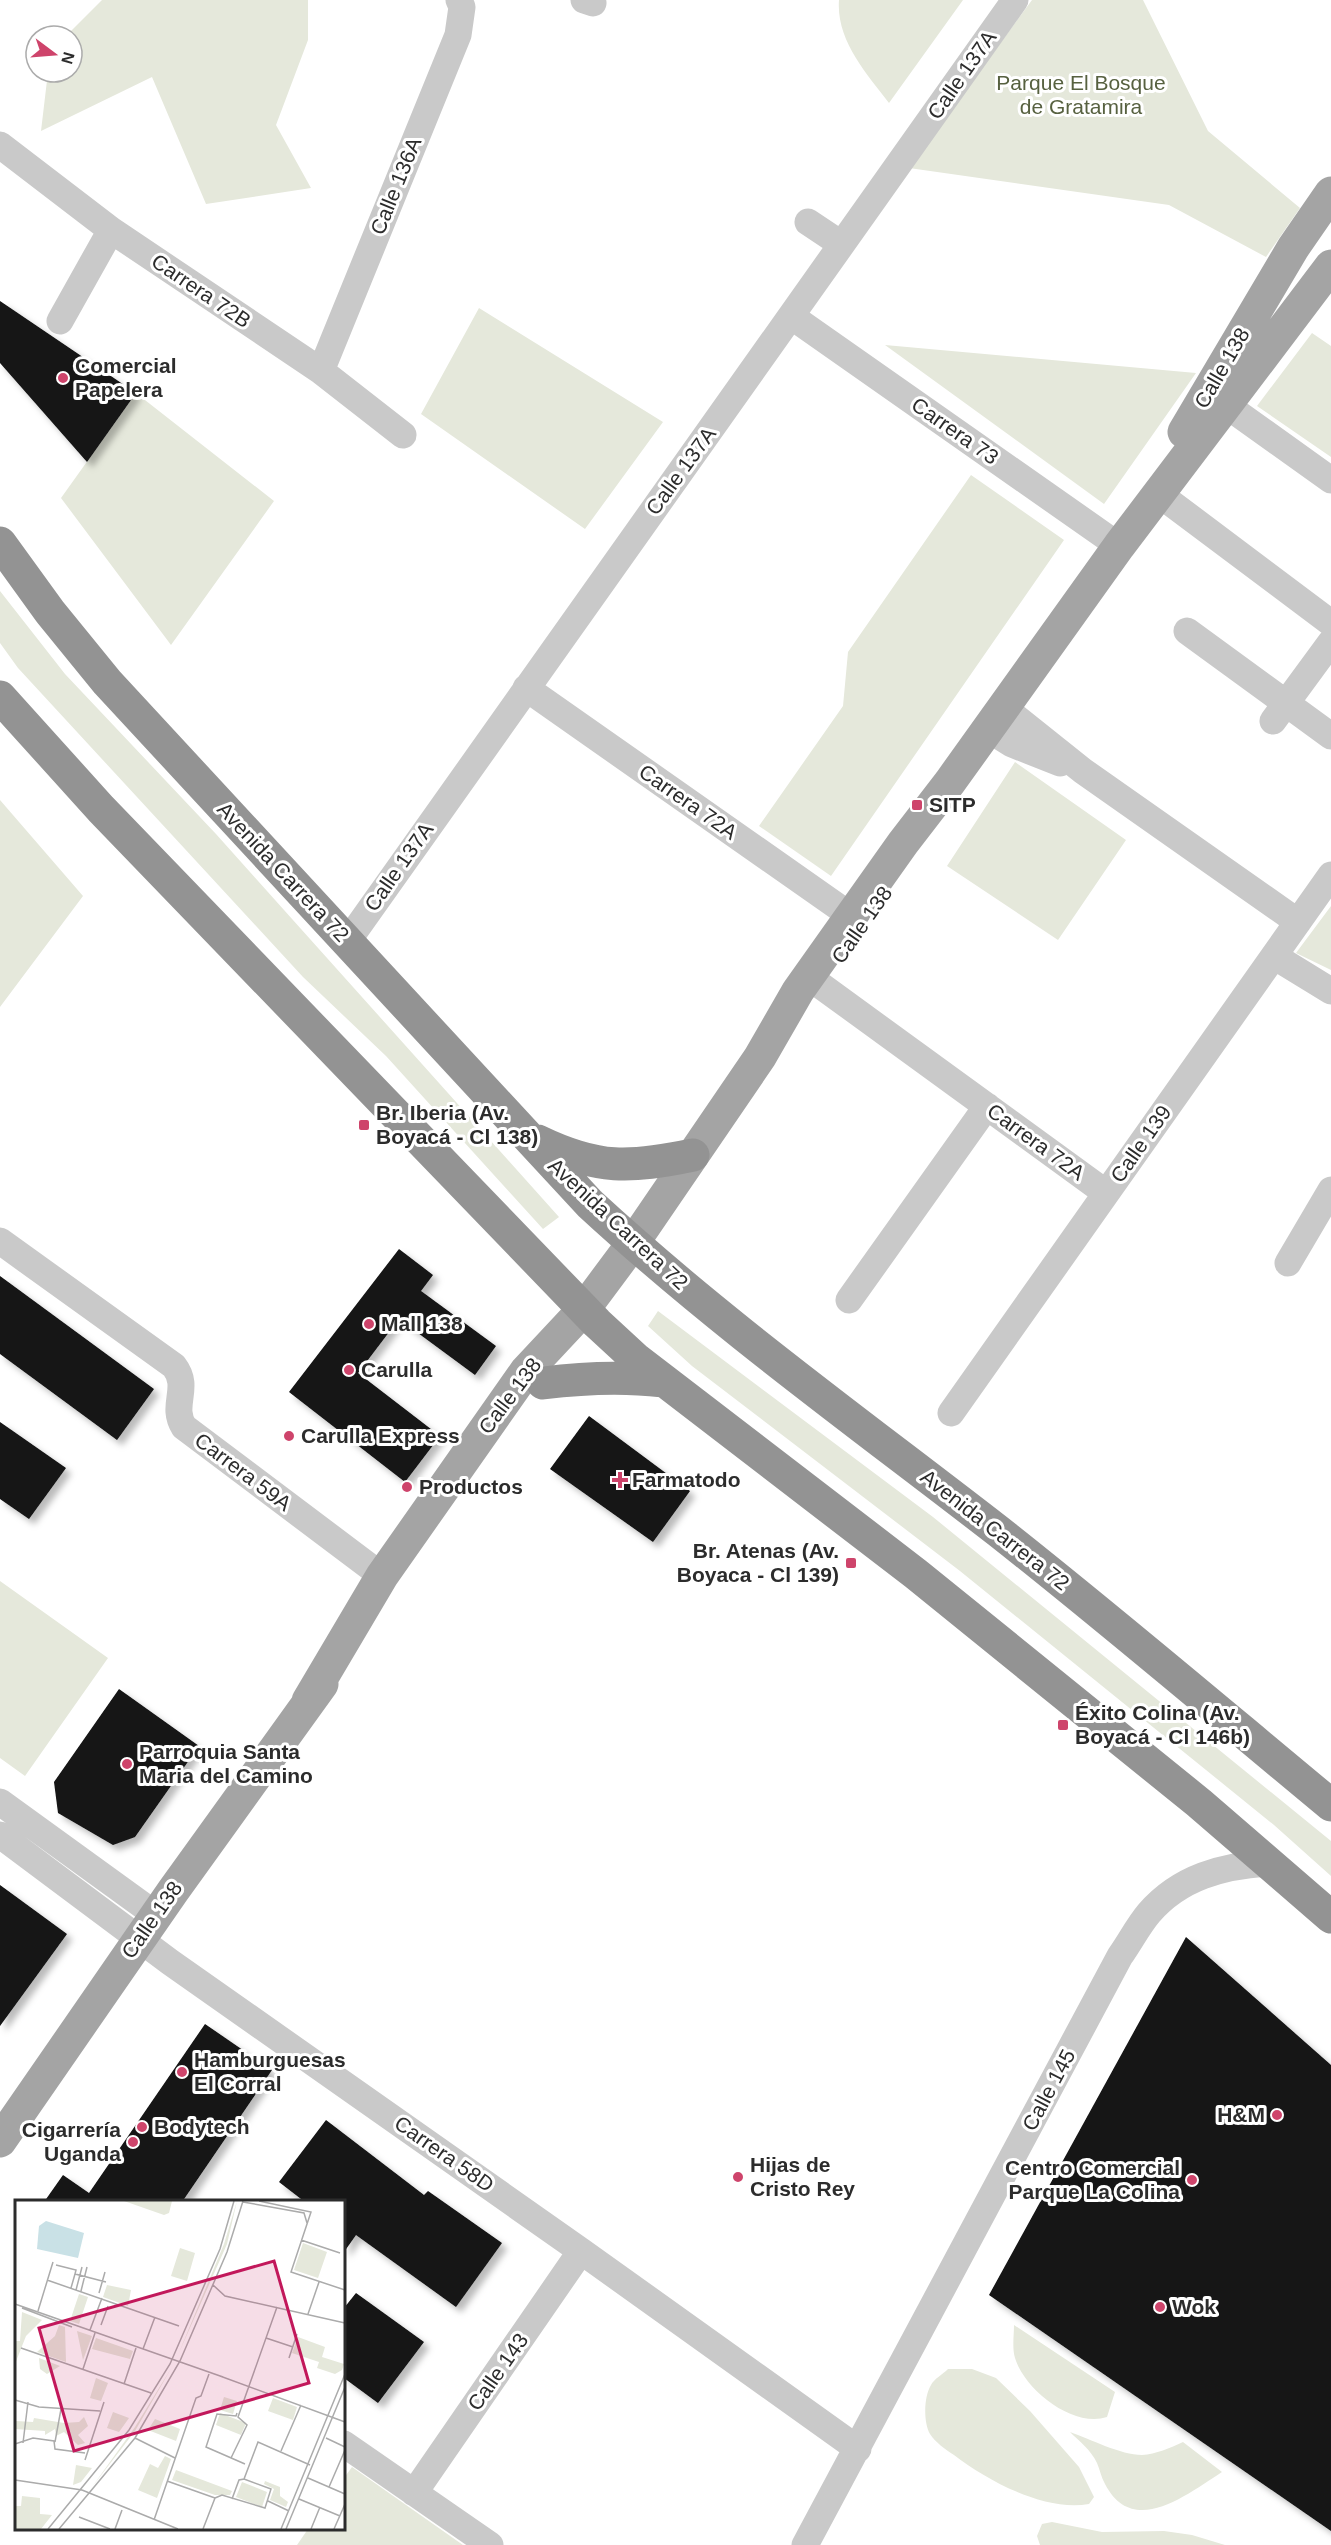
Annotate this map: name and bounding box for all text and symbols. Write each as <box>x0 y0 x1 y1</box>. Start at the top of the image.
north arrow <box>24 24 84 84</box>
street label: Calle 137A <box>923 26 1000 123</box>
text: N <box>58 50 78 66</box>
park label: Parque El Bosque de Gratamira <box>996 71 1166 118</box>
street label: Calle 136A <box>366 134 425 238</box>
street label: Carrera 72B <box>147 249 255 332</box>
street label: Calle 138 <box>1189 324 1254 412</box>
place label: Comercial Papelera <box>75 354 177 401</box>
marker: Comercial Papelera <box>56 371 70 385</box>
street label: Carrera 73 <box>908 392 1003 469</box>
street label: Calle 137A <box>641 422 720 519</box>
street label: Carrera 72A <box>635 759 742 844</box>
place label: SITP <box>929 793 976 816</box>
street label: Avenida Carrera 72 <box>213 797 354 946</box>
marker: SITP <box>910 798 924 812</box>
street label: Calle 137A <box>360 818 437 915</box>
street label: Calle 138 <box>827 882 896 968</box>
street label: Carrera 72A <box>983 1099 1089 1185</box>
place label: Br. Iberia (Av. Boyacá - Cl 138) <box>376 1101 538 1148</box>
street label: Calle 139 <box>1106 1101 1175 1187</box>
marker: Br. Iberia (Av. Boyacá - Cl 138) <box>357 1118 371 1132</box>
street label: Avenida Carrera 72 <box>544 1153 693 1294</box>
place label: Mall 138 <box>381 1312 463 1335</box>
marker: Mall 138 <box>362 1317 376 1331</box>
street label: Calle 138 <box>474 1353 545 1438</box>
place label: Carulla <box>361 1358 433 1381</box>
marker: Carulla <box>342 1363 356 1377</box>
place label: Carulla Express <box>301 1424 460 1447</box>
street label: Carrera 59A <box>191 1428 296 1515</box>
marker: Carulla Express <box>282 1429 296 1443</box>
street label: Avenida Carrera 72 <box>917 1465 1074 1595</box>
place label: Farmatodo <box>632 1468 741 1491</box>
marker: Farmatodo <box>613 1473 627 1487</box>
place label: Productos <box>419 1475 523 1498</box>
marker: Productos <box>400 1480 414 1494</box>
place label: Br. Atenas (Av. Boyaca - Cl 139) <box>677 1539 839 1586</box>
marker: Br. Atenas (Av. Boyaca - Cl 139) <box>844 1556 858 1570</box>
place label: Éxito Colina (Av. Boyacá - Cl 146b) <box>1075 1701 1250 1748</box>
marker: Éxito Colina (Av. Boyacá - Cl 146b) <box>1056 1718 1070 1732</box>
place label: Parroquia Santa Maria del Camino <box>139 1740 313 1787</box>
marker: Parroquia Santa Maria del Camino <box>120 1757 134 1771</box>
street label: Calle 138 <box>117 1877 186 1963</box>
street label: Calle 145 <box>1018 2045 1080 2134</box>
place label: Hamburguesas El Corral <box>194 2048 346 2095</box>
marker: Hamburguesas El Corral <box>175 2065 189 2079</box>
place label: H&M <box>1217 2103 1265 2126</box>
marker: H&M <box>1270 2108 1284 2122</box>
street label: Carrera 58D <box>390 2111 498 2196</box>
place label: Bodytech <box>154 2115 250 2138</box>
place label: Cigarrería Uganda <box>22 2118 121 2165</box>
marker: Bodytech <box>135 2120 149 2134</box>
marker: Cigarrería Uganda <box>126 2135 140 2149</box>
place label: Hijas de Cristo Rey <box>750 2153 855 2200</box>
place label: Centro Comercial Parque La Colina <box>1005 2156 1180 2203</box>
marker: Hijas de Cristo Rey <box>731 2170 745 2184</box>
marker: Centro Comercial Parque La Colina <box>1185 2173 1199 2187</box>
inset map <box>15 2200 345 2530</box>
place label: Wok <box>1172 2295 1216 2318</box>
marker: Wok <box>1153 2300 1167 2314</box>
street label: Calle 143 <box>463 2329 532 2415</box>

